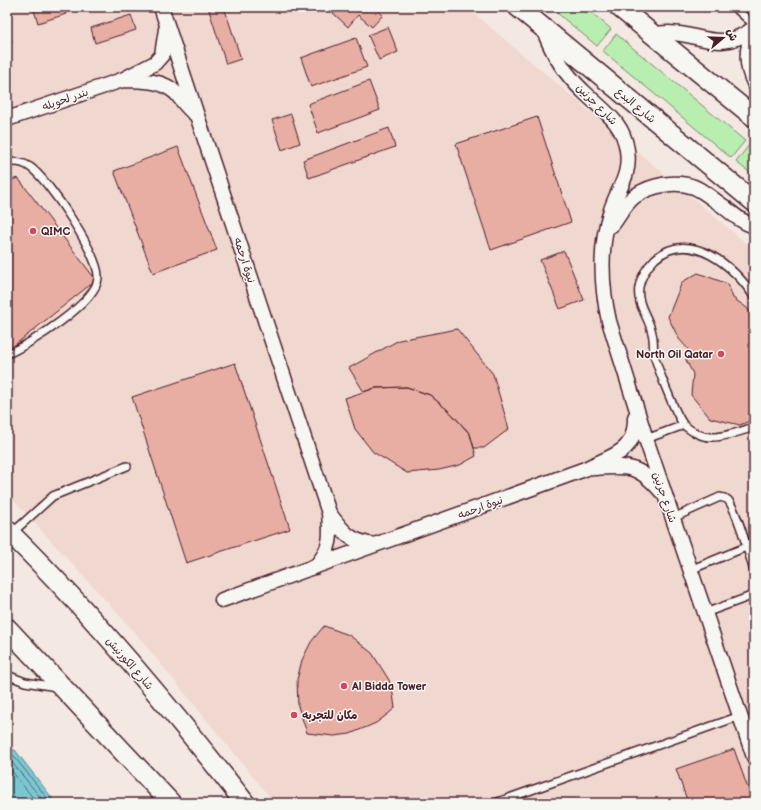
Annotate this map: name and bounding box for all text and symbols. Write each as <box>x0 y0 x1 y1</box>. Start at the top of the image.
north arrow <box>703 18 743 58</box>
text: ش <box>724 27 740 43</box>
street label: شارع جرنين <box>572 81 620 129</box>
street label: شارع البدع <box>612 85 658 127</box>
street label: بندر لحويله <box>40 86 90 114</box>
place label: QIMC <box>41 225 71 238</box>
marker: QIMC <box>28 226 38 236</box>
street label: نيوة ارحمه <box>230 236 258 285</box>
place label: North Oil Qatar <box>636 348 714 361</box>
marker: North Oil Qatar <box>716 349 726 359</box>
street label: شارع جرنين <box>648 470 679 525</box>
street label: نيوة ارحمه <box>456 493 505 523</box>
street label: شارع الكورنيش <box>102 634 156 694</box>
place label: Al Bidda Tower <box>351 680 427 693</box>
marker: Al Bidda Tower <box>339 681 349 691</box>
place label: مكان للتجربه <box>302 709 357 722</box>
marker: مكان للتجربه <box>289 710 299 720</box>

